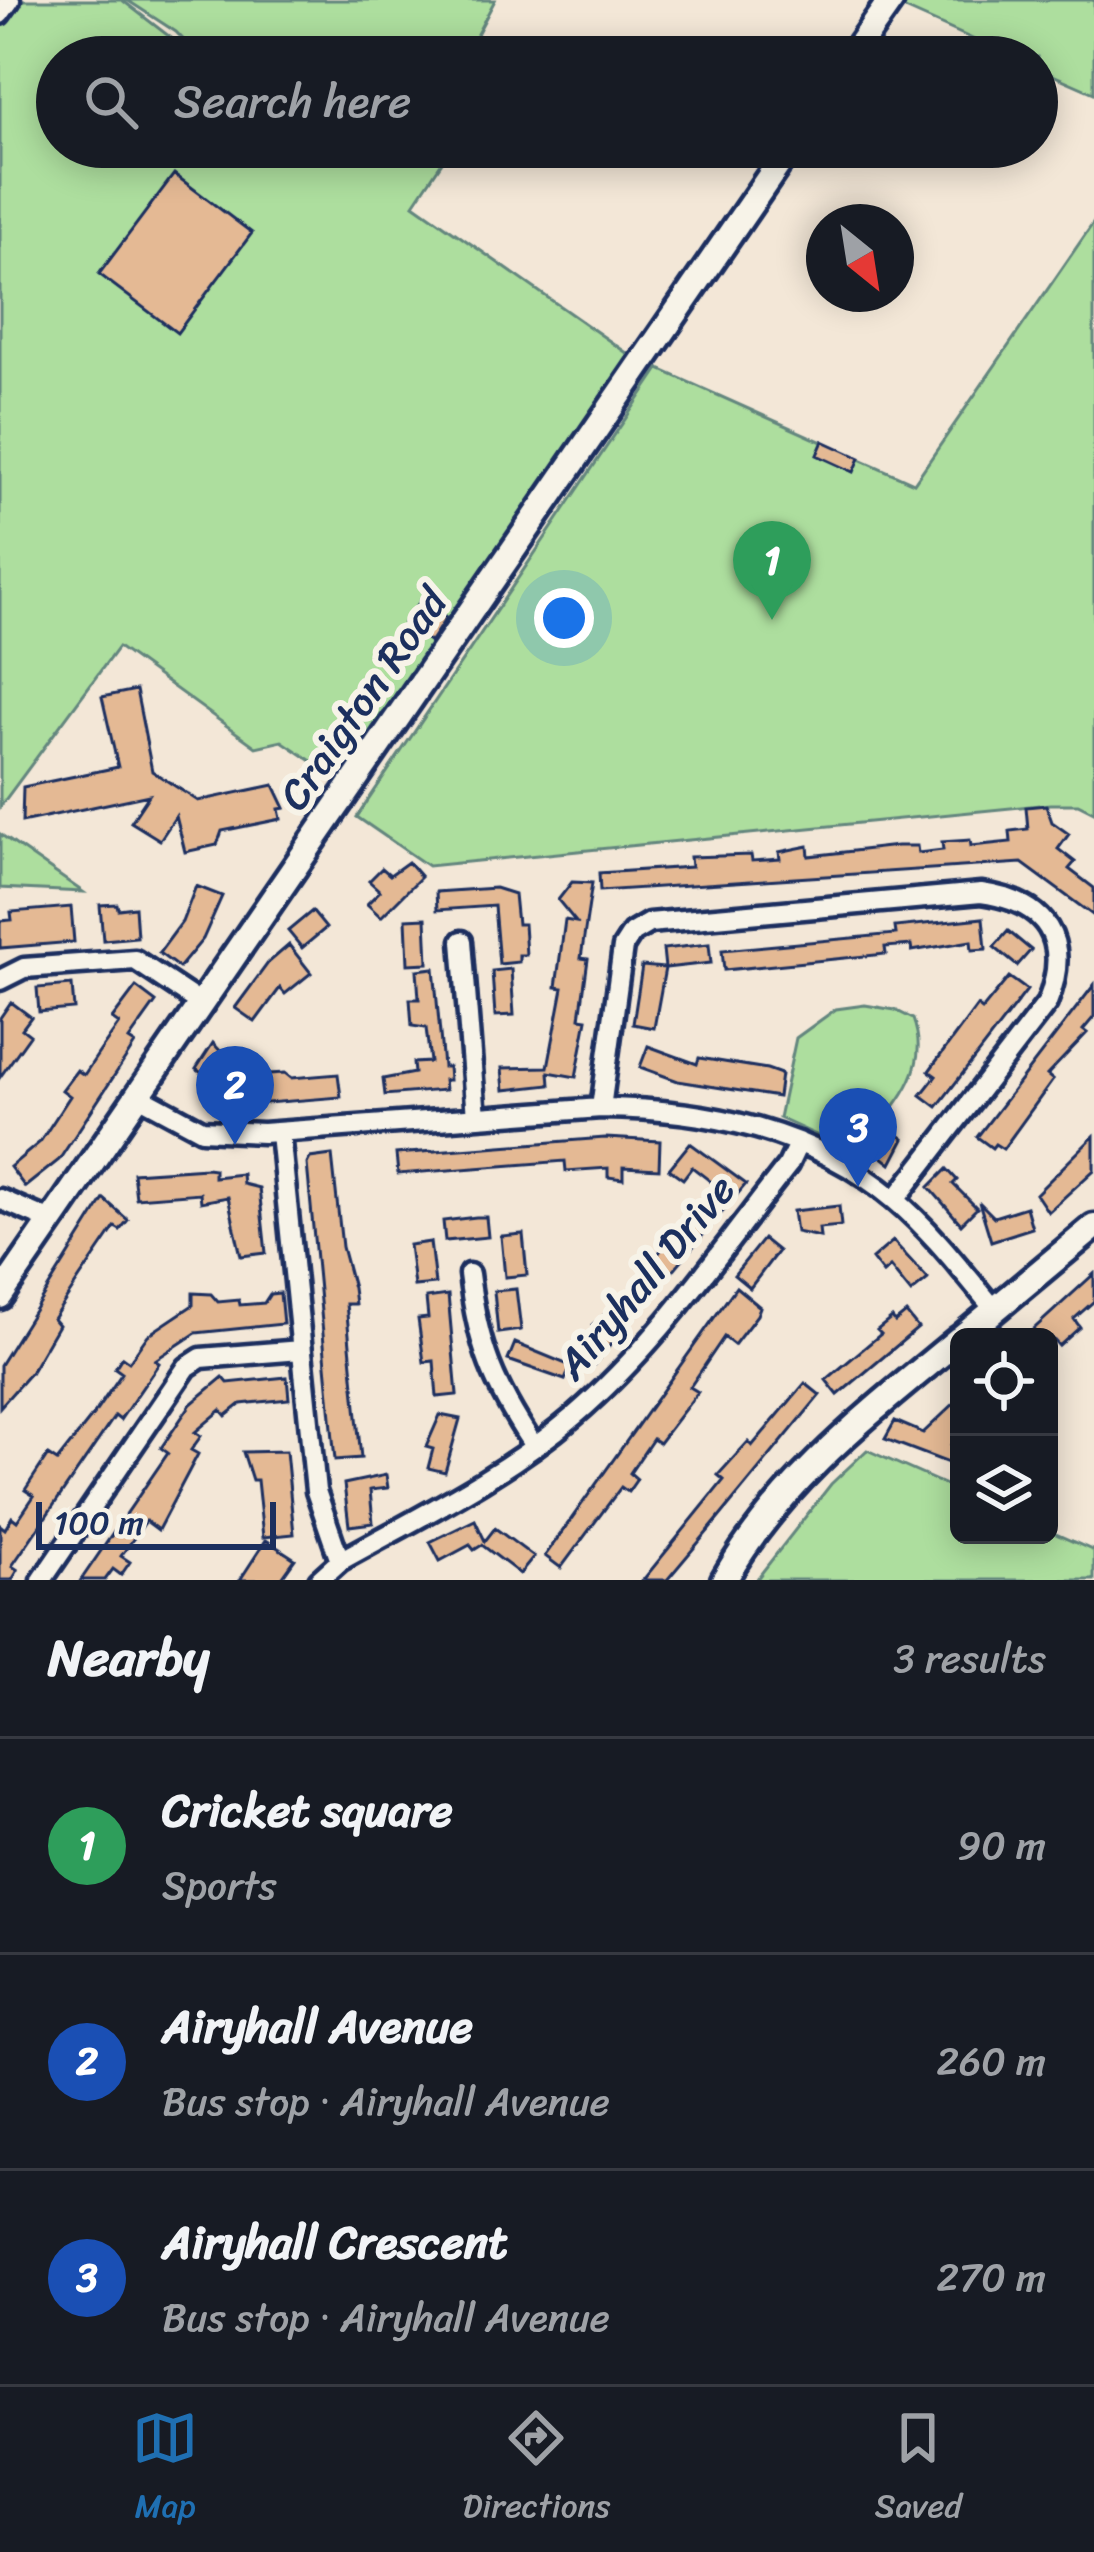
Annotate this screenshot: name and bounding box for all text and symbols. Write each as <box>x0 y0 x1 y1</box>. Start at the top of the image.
search box <box>36 36 1058 168</box>
text: Search here <box>174 62 411 142</box>
icon: search <box>78 69 144 135</box>
north arrow <box>806 204 914 312</box>
pin: 1 <box>733 521 811 620</box>
street label: Craigton Road <box>259 570 469 826</box>
your location <box>534 588 594 648</box>
pin: 2 <box>196 1046 274 1145</box>
pin: 3 <box>819 1088 897 1187</box>
street label: Airyhall Drive <box>536 1157 755 1398</box>
map controls <box>950 1328 1058 1544</box>
button: locate <box>950 1328 1058 1436</box>
button: layers <box>950 1436 1058 1544</box>
text: 100 m <box>54 1494 144 1552</box>
scale bar <box>36 1496 276 1549</box>
text: Nearby <box>48 1613 209 1703</box>
text: 3 results <box>893 1624 1046 1693</box>
text: Cricket square <box>162 1771 453 1851</box>
text: 1 <box>79 1811 95 1880</box>
text: 90 m <box>957 1811 1046 1880</box>
text: Sports <box>162 1851 277 1920</box>
text: Airyhall Avenue <box>162 1987 473 2067</box>
text: 2 <box>76 2027 98 2096</box>
text: 260 m <box>937 2027 1046 2096</box>
text: Bus stop · Airyhall Avenue <box>162 2067 610 2136</box>
text: Airyhall Crescent <box>162 2203 508 2283</box>
text: 3 <box>76 2243 98 2312</box>
text: 270 m <box>936 2243 1046 2312</box>
text: Bus stop · Airyhall Avenue <box>162 2283 610 2352</box>
tab: Map <box>132 2405 198 2535</box>
tab: Directions <box>463 2405 610 2535</box>
tab: Saved <box>875 2405 962 2535</box>

